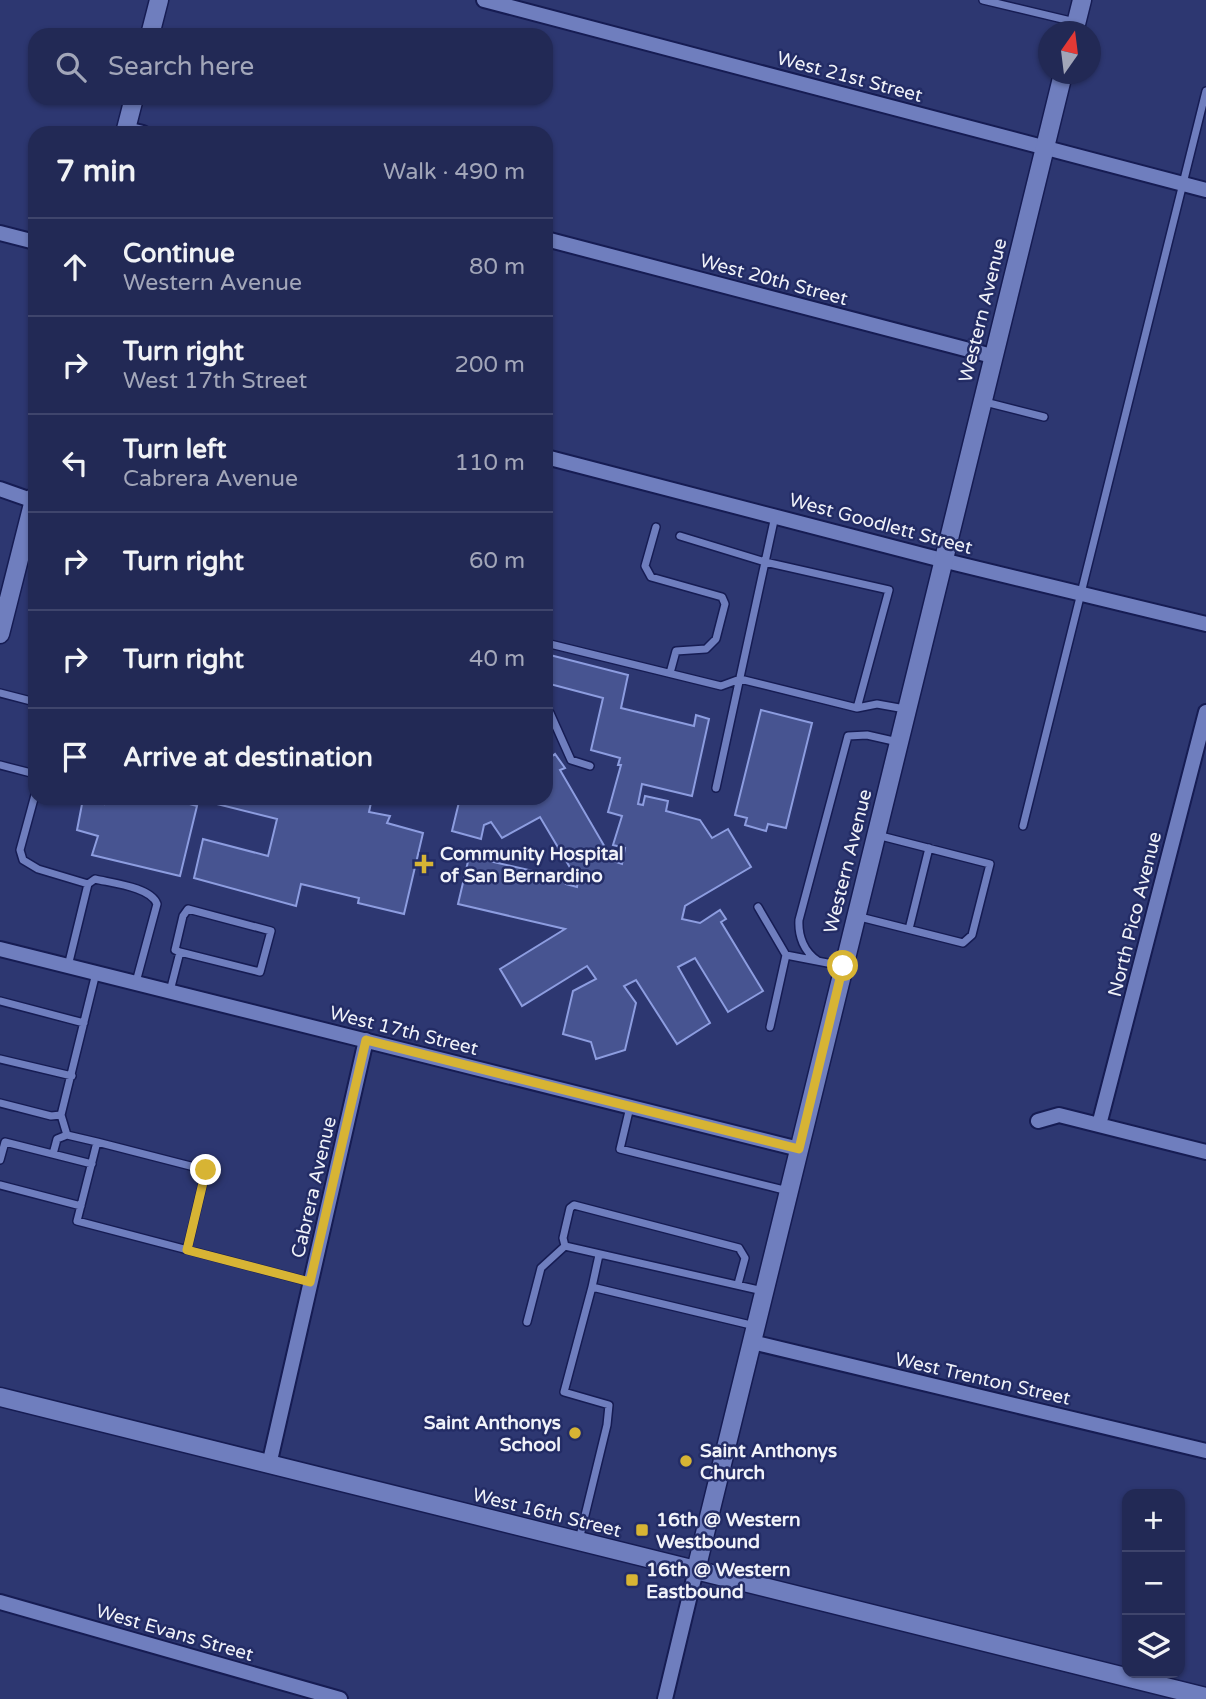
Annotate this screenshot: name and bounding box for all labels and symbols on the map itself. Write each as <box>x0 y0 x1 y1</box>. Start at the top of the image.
north arrow <box>1038 21 1101 84</box>
street label: West 21st Street <box>775 47 925 107</box>
street label: Western Avenue <box>954 236 1012 385</box>
street label: West 20th Street <box>697 250 850 310</box>
street label: West Goodlett Street <box>787 489 975 559</box>
street label: Western Avenue <box>819 787 877 936</box>
street label: North Pico Avenue <box>1104 829 1166 999</box>
place label: Community Hospital of San Bernardino <box>440 843 624 887</box>
marker: Community Hospital of San Bernardino <box>414 854 434 874</box>
route start <box>827 950 858 981</box>
street label: West 17th Street <box>327 1002 480 1060</box>
street label: Cabrera Avenue <box>287 1114 341 1260</box>
route end <box>190 1154 221 1185</box>
street label: West Trenton Street <box>893 1348 1073 1410</box>
place label: Saint Anthonys School <box>424 1412 561 1456</box>
marker: Saint Anthonys School <box>567 1425 583 1441</box>
place label: Saint Anthonys Church <box>700 1440 837 1484</box>
marker: Saint Anthonys Church <box>678 1453 694 1469</box>
street label: West 16th Street <box>470 1484 623 1542</box>
place label: 16th @ Western Westbound <box>656 1509 801 1553</box>
marker: 16th @ Western Westbound <box>634 1522 650 1538</box>
place label: 16th @ Western Eastbound <box>646 1559 791 1603</box>
marker: 16th @ Western Eastbound <box>624 1572 640 1588</box>
street label: West Evans Street <box>93 1600 256 1666</box>

